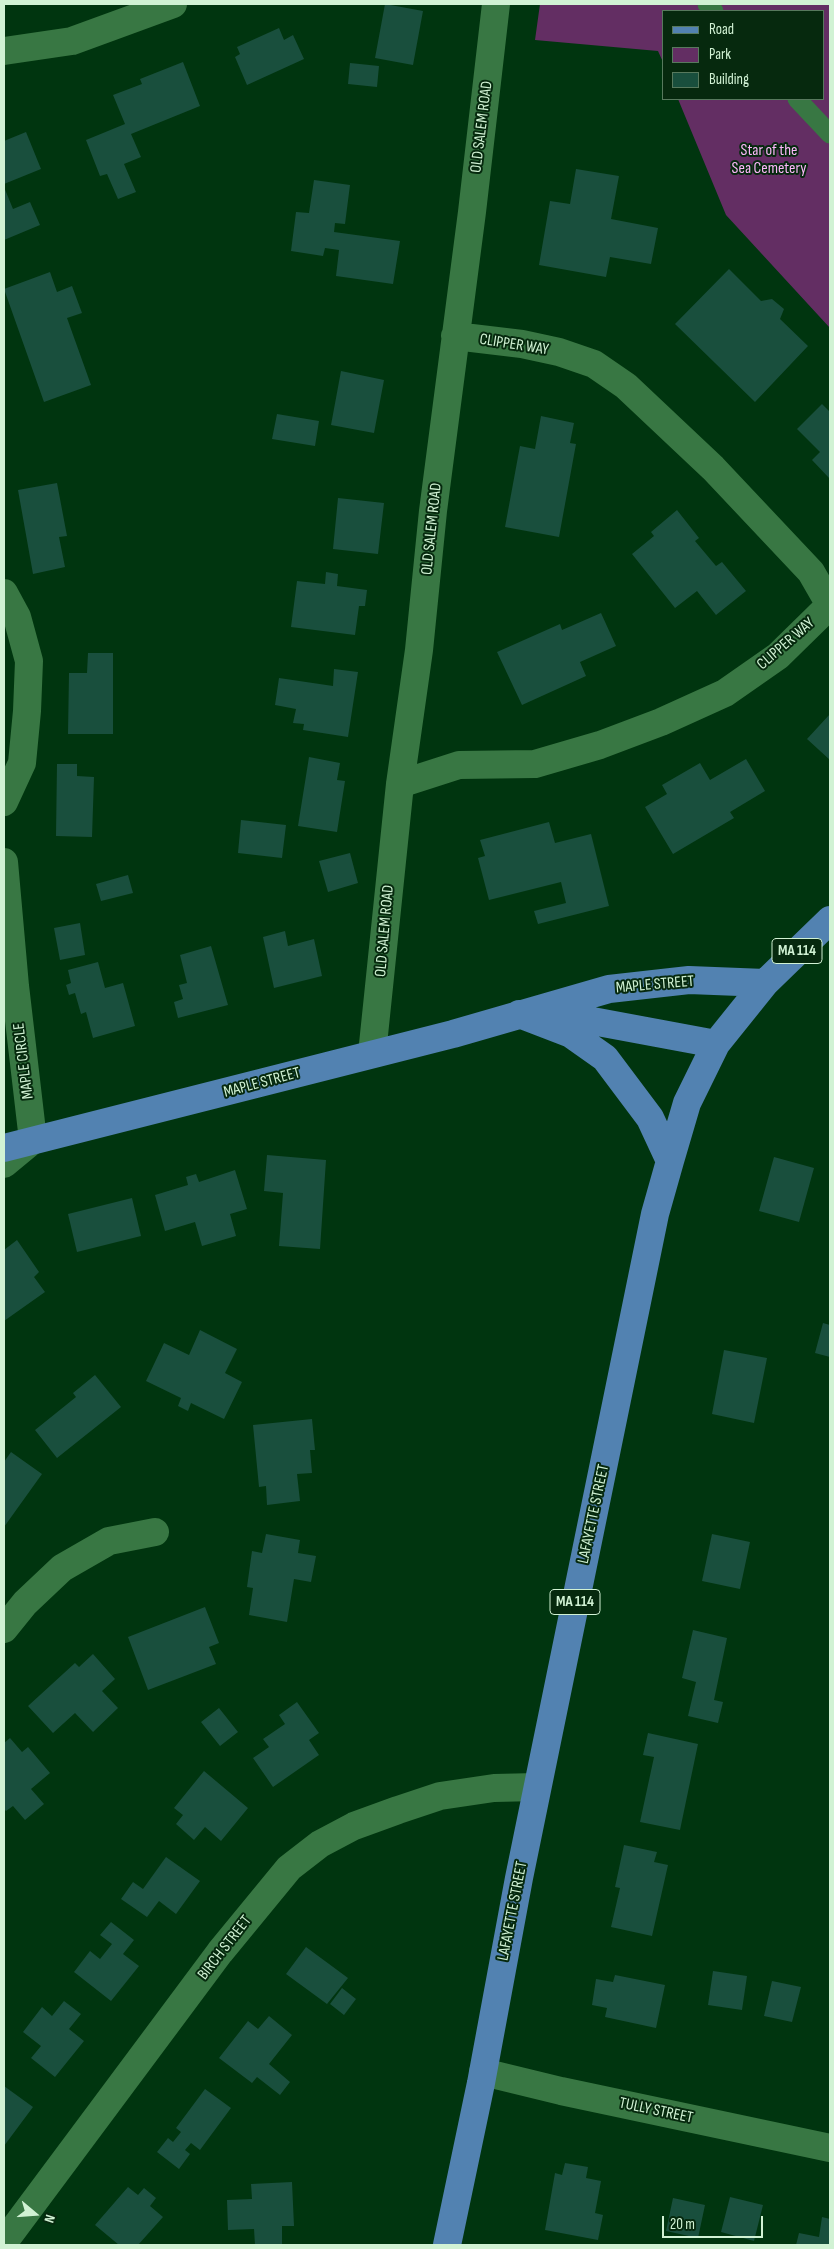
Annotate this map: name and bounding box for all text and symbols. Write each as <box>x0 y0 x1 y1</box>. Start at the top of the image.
legend <box>662 10 824 100</box>
text: Road <box>709 20 734 39</box>
text: Park <box>709 45 731 64</box>
text: Building <box>709 70 749 89</box>
street label: OLD SALEM ROAD <box>467 80 497 174</box>
park label: Star of the Sea Cemetery <box>732 141 806 179</box>
street label: CLIPPER WAY <box>478 330 550 360</box>
street label: OLD SALEM ROAD <box>418 482 446 576</box>
street label: CLIPPER WAY <box>753 614 819 674</box>
street label: OLD SALEM ROAD <box>371 884 399 978</box>
road number: MA 114 <box>772 938 822 964</box>
street label: MAPLE STREET <box>615 972 695 998</box>
street label: MAPLE CIRCLE <box>10 1022 38 1100</box>
street label: MAPLE STREET <box>222 1064 302 1102</box>
street label: LAFAYETTE STREET <box>574 1463 614 1565</box>
road number: MA 114 <box>550 1590 600 1614</box>
street label: LAFAYETTE STREET <box>494 1860 532 1962</box>
street label: BIRCH STREET <box>194 1912 256 1984</box>
street label: TULLY STREET <box>617 2094 695 2128</box>
north arrow <box>10 2189 60 2239</box>
scale bar <box>664 2206 765 2238</box>
text: N <box>41 2213 59 2225</box>
text: 20 m <box>670 2215 695 2234</box>

